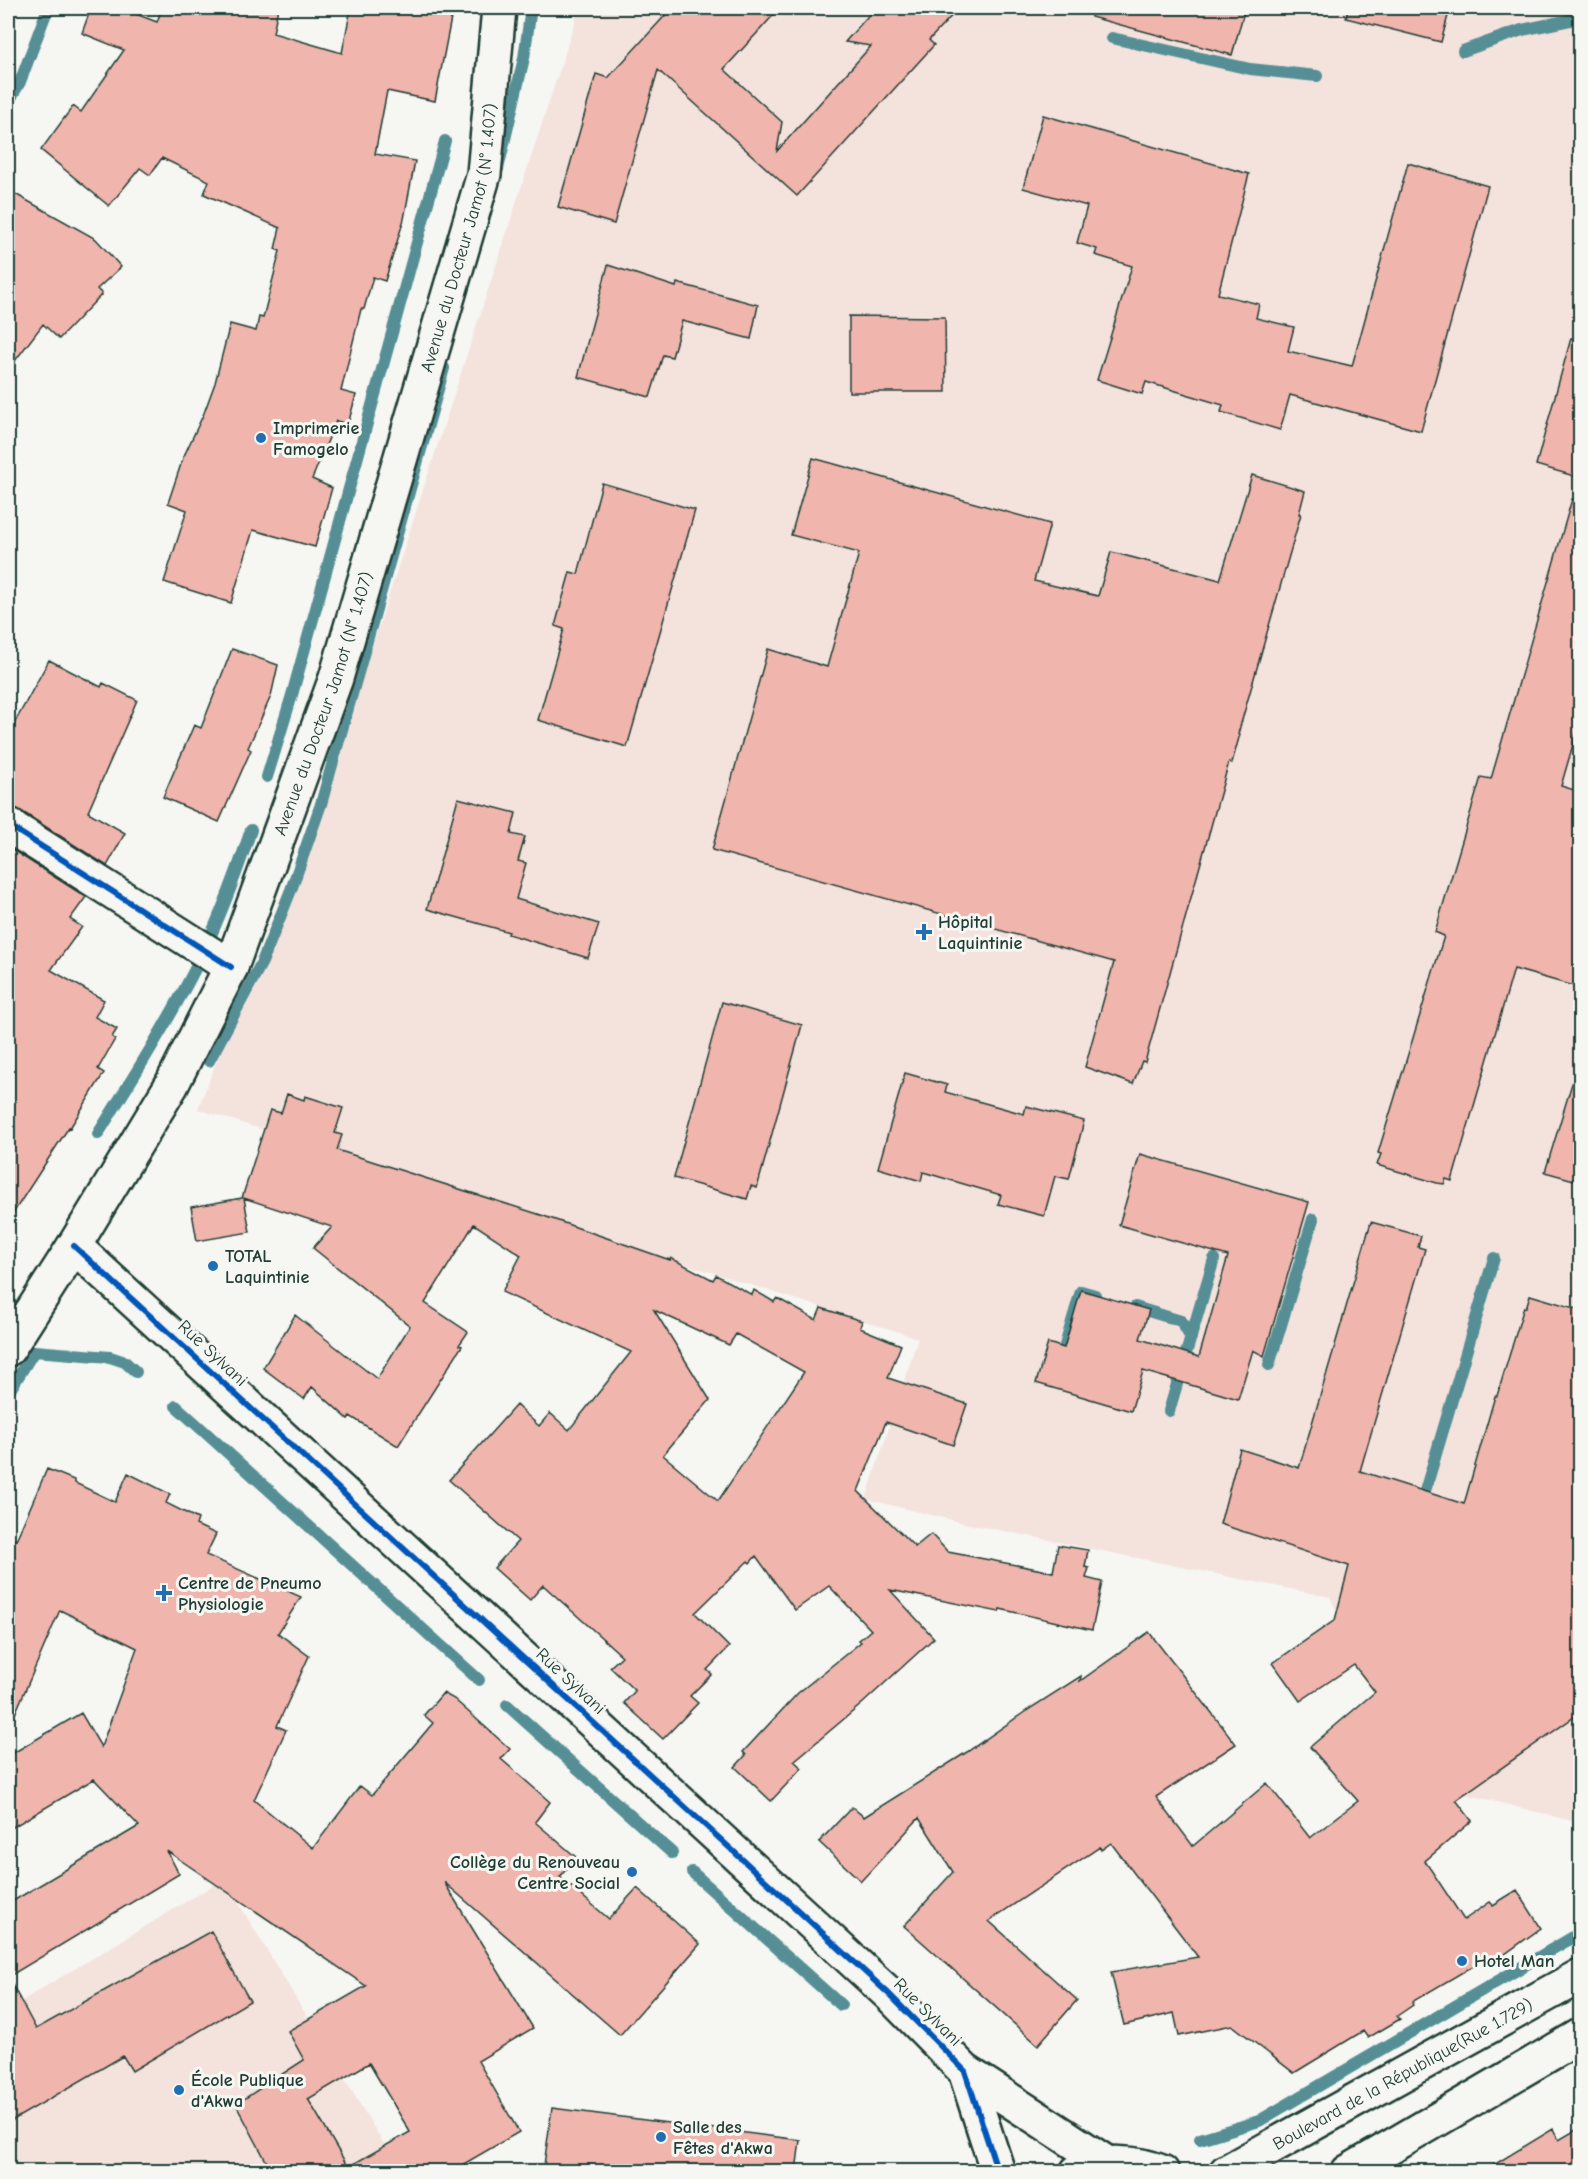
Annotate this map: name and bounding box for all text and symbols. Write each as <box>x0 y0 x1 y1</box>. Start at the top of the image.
street label: Avenue du Docteur Jamot (N° 1.407) <box>416 102 501 375</box>
place label: Imprimerie Famogelo <box>273 418 359 460</box>
marker: Imprimerie Famogelo <box>254 431 268 445</box>
street label: Avenue du Docteur Jamot (N° 1.407) <box>270 569 378 838</box>
place label: Hôpital Laquintinie <box>938 912 1022 954</box>
marker: Hôpital Laquintinie <box>915 923 933 941</box>
place label: TOTAL Laquintinie <box>225 1246 309 1288</box>
marker: TOTAL Laquintinie <box>206 1259 220 1273</box>
street label: Rue Sylvani <box>174 1316 252 1391</box>
place label: Centre de Pneumo Physiologie <box>178 1573 321 1615</box>
marker: Centre de Pneumo Physiologie <box>155 1584 173 1602</box>
street label: Rue Sylvani <box>532 1644 610 1719</box>
place label: Collège du Renouveau Centre Social <box>450 1852 620 1894</box>
marker: Collège du Renouveau Centre Social <box>625 1865 639 1879</box>
place label: Hotel Man <box>1474 1951 1554 1972</box>
marker: Hotel Man <box>1455 1954 1469 1968</box>
street label: Rue Sylvani <box>889 1974 966 2051</box>
street label: Boulevard de la République(Rue 1.729) <box>1269 1994 1537 2155</box>
place label: École Publique d'Akwa <box>191 2069 304 2112</box>
marker: École Publique d'Akwa <box>172 2083 186 2097</box>
place label: Salle des Fêtes d'Akwa <box>673 2117 773 2159</box>
marker: Salle des Fêtes d'Akwa <box>654 2130 668 2144</box>

